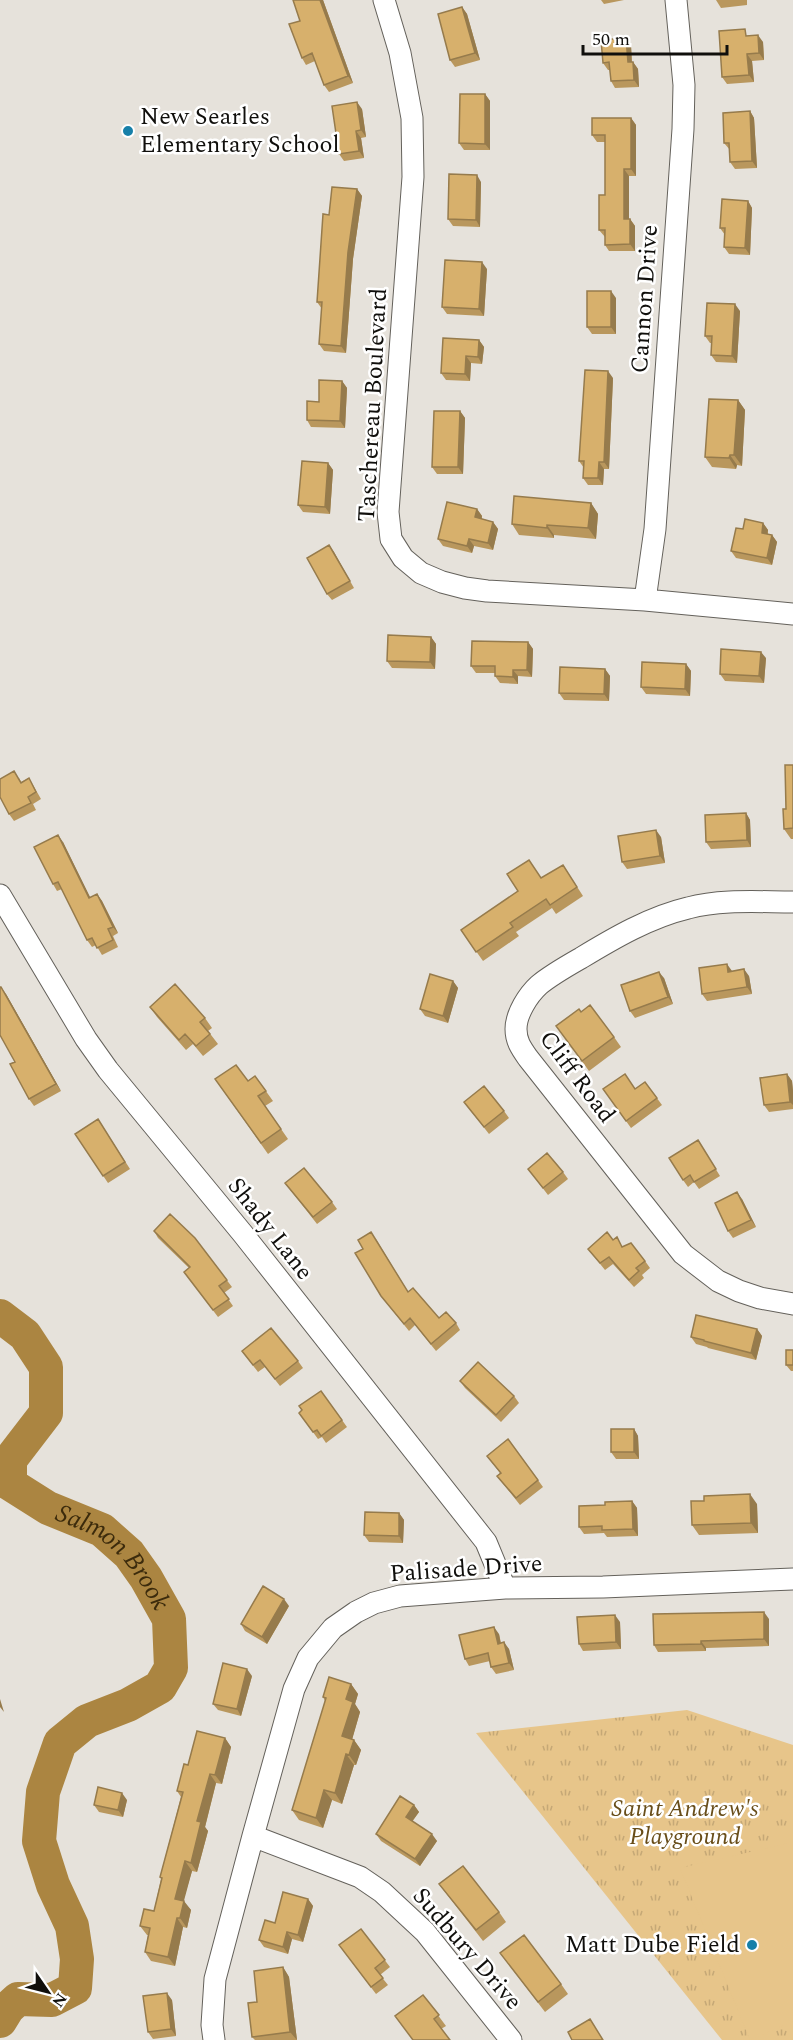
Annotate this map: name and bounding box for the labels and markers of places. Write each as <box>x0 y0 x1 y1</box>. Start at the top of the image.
place label: New Searles Elementary School <box>140 99 340 163</box>
marker: New Searles Elementary School <box>121 124 135 138</box>
place label: Matt Dube Field <box>565 1927 740 1963</box>
marker: Matt Dube Field <box>745 1938 759 1952</box>

